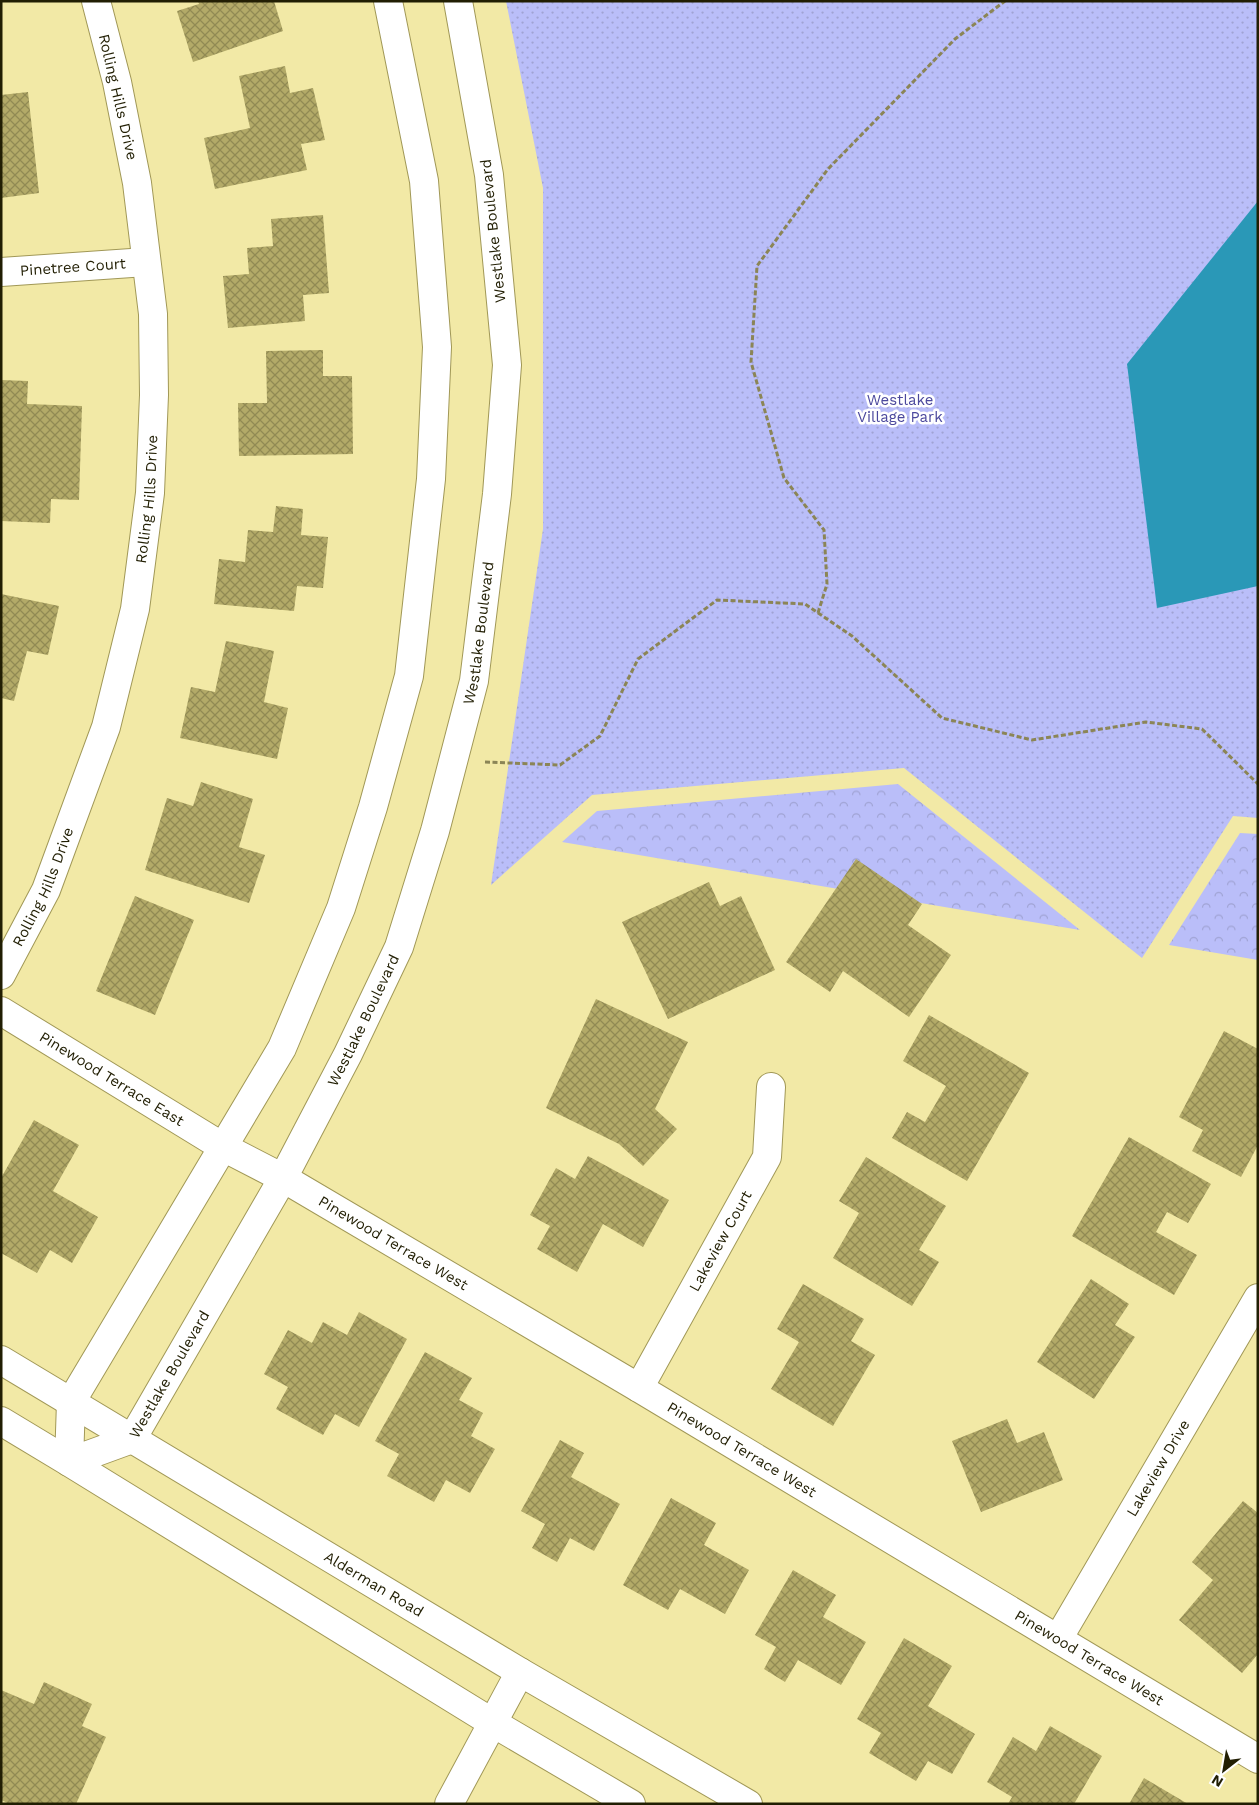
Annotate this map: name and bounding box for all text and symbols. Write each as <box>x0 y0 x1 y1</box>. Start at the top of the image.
street label: Rolling Hills Drive <box>95 32 141 162</box>
street label: Westlake Boulevard <box>477 158 509 304</box>
street label: Pinetree Court <box>19 254 127 280</box>
park label: Westlake Village Park <box>857 391 943 426</box>
street label: Rolling Hills Drive <box>132 435 161 564</box>
street label: Westlake Boulevard <box>459 560 498 707</box>
street label: Rolling Hills Drive <box>9 825 77 950</box>
street label: Westlake Boulevard <box>324 951 403 1089</box>
street label: Pinewood Terrace East <box>36 1028 188 1130</box>
street label: Lakeview Court <box>685 1187 756 1295</box>
street label: Pinewood Terrace West <box>315 1192 472 1295</box>
street label: Westlake Boulevard <box>125 1307 213 1441</box>
street label: Pinewood Terrace West <box>664 1398 820 1502</box>
street label: Lakeview Drive <box>1123 1417 1194 1520</box>
street label: Alderman Road <box>321 1547 427 1621</box>
street label: Pinewood Terrace West <box>1011 1606 1168 1710</box>
north arrow <box>1199 1745 1249 1795</box>
text: N <box>1209 1772 1226 1791</box>

